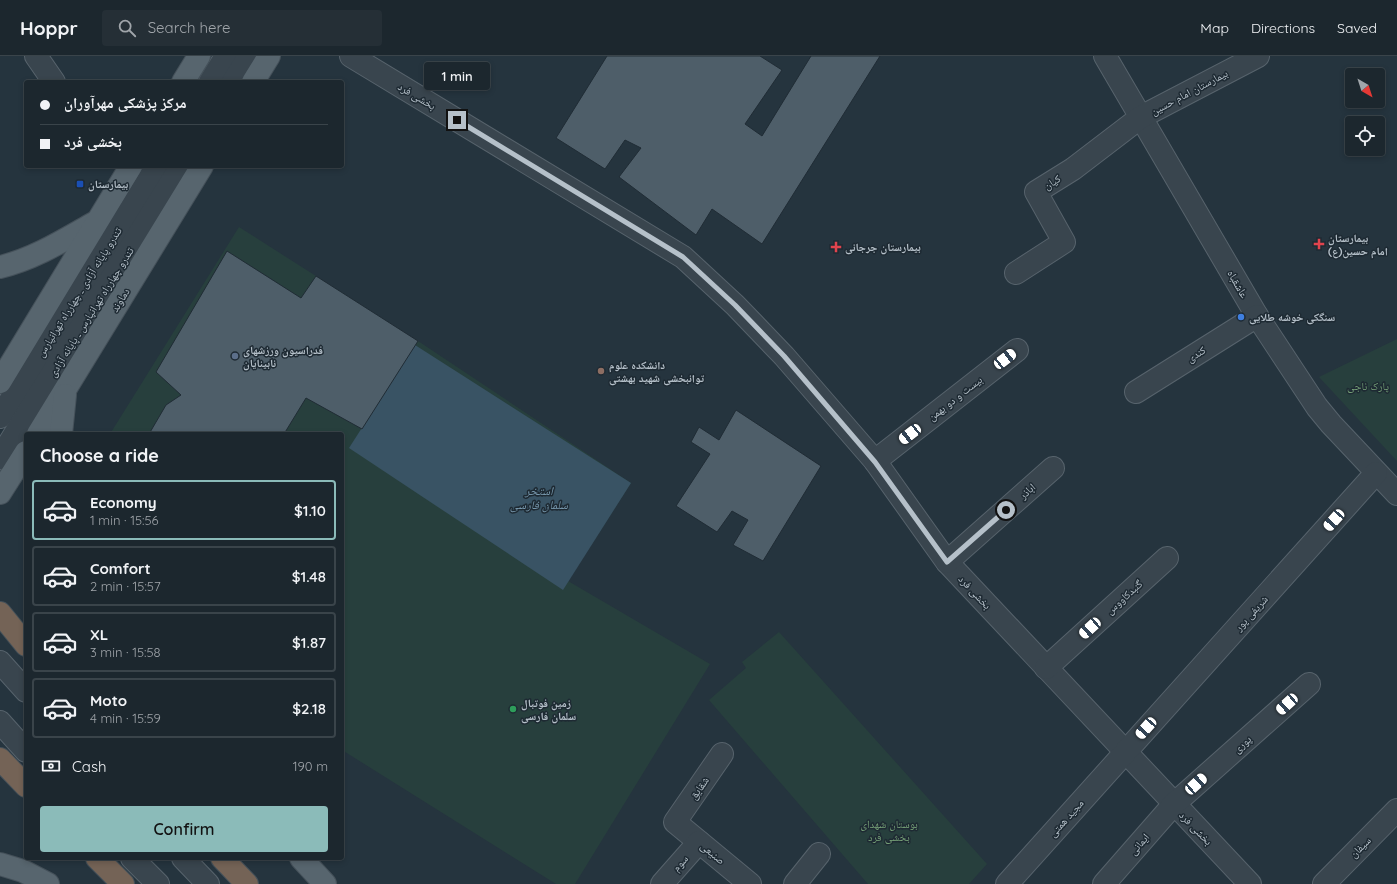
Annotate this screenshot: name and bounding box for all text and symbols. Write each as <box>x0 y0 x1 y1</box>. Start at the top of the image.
search box <box>102 10 382 46</box>
text: Hoppr <box>20 16 78 40</box>
icon: search <box>116 17 138 39</box>
text: Search here <box>148 18 230 37</box>
text: Map <box>1200 19 1229 37</box>
text: Directions <box>1251 19 1315 37</box>
text: Saved <box>1337 19 1377 37</box>
callout: 1 min <box>424 62 490 90</box>
street label: بیمارستان امام حسین <box>1148 66 1230 118</box>
text: 1 min <box>441 68 473 84</box>
north arrow <box>1345 68 1385 108</box>
map controls <box>1345 68 1385 156</box>
street label: بخشی فرد <box>395 79 439 113</box>
text: مرکز پزشکی مهرآوران <box>64 93 187 112</box>
route end <box>448 111 466 129</box>
button: locate <box>1345 116 1385 156</box>
text: بخشی فرد <box>64 132 122 151</box>
street label: کیان <box>1041 171 1064 193</box>
place label: بیمارستان <box>88 177 128 192</box>
marker: بیمارستان <box>75 179 85 189</box>
street label: تندرو پایانه آزادی ـ چهارراه تهرانپارس <box>33 224 125 360</box>
place label: بیمارستان امام حسین(ع) <box>1328 231 1388 259</box>
marker: بیمارستان امام حسین(ع) <box>1313 238 1325 250</box>
place label: بیمارستان جرجانی <box>845 240 921 255</box>
marker: بیمارستان جرجانی <box>830 241 842 253</box>
street label: تندرو چهارراه تهرانپارس ـ پایانه آزادی <box>45 244 137 380</box>
street label: عاشقباه <box>1224 267 1252 301</box>
street label: دماوند <box>107 285 133 315</box>
place label: سنگکی خوشه طلایی <box>1249 310 1335 325</box>
marker: سنگکی خوشه طلایی <box>1236 312 1246 322</box>
place label: فدراسیون ورزشهای نابینایان <box>243 343 323 371</box>
street label: کندی <box>1184 343 1208 365</box>
car <box>992 347 1018 371</box>
marker: فدراسیون ورزشهای نابینایان <box>230 351 240 361</box>
place label: دانشکده علوم توانبخشی شهید بهشتی <box>609 358 704 386</box>
marker: دانشکده علوم توانبخشی شهید بهشتی <box>596 366 606 376</box>
street label: بیست و دو بهمن <box>925 372 985 424</box>
park label: پارک ناجی <box>1347 379 1389 393</box>
car <box>897 422 923 446</box>
text: Choose a ride <box>40 444 159 467</box>
street label: اباذر <box>1015 480 1038 503</box>
water label: استخر سلمان فارسی <box>510 483 568 513</box>
icon: car <box>42 492 78 528</box>
text: Economy <box>90 493 157 512</box>
text: $1.10 <box>294 501 326 520</box>
route start <box>997 501 1015 519</box>
car <box>1322 507 1346 533</box>
text: 1 min · 15:56 <box>90 512 159 528</box>
icon: car <box>42 558 78 594</box>
text: Comfort <box>90 559 151 578</box>
text: $1.48 <box>292 567 326 586</box>
street label: بخشی فرد <box>956 572 994 612</box>
street label: گنبدکاووس <box>1103 576 1146 617</box>
text: 2 min · 15:57 <box>90 578 161 594</box>
street label: شریفی پور <box>1231 592 1271 635</box>
car <box>1077 616 1103 640</box>
icon: car <box>42 624 78 660</box>
text: XL <box>90 625 108 644</box>
text: $1.87 <box>292 633 326 652</box>
text: 3 min · 15:58 <box>90 644 161 660</box>
icon: car <box>42 690 78 726</box>
text: Moto <box>90 691 127 710</box>
car <box>1274 692 1300 716</box>
place label: زمین فوتبال سلمان فارسی <box>521 696 576 724</box>
text: $2.18 <box>292 699 326 718</box>
marker: زمین فوتبال سلمان فارسی <box>508 704 518 714</box>
text: 4 min · 15:59 <box>90 710 161 726</box>
car <box>1134 715 1158 741</box>
street label: پوری <box>1230 732 1254 756</box>
icon: cash <box>40 755 62 777</box>
text: Cash <box>72 757 106 776</box>
text: 190 m <box>293 758 328 774</box>
car <box>1183 772 1209 796</box>
street label: شقایق <box>686 774 712 802</box>
street label: مجید همتی <box>1045 796 1087 840</box>
button: Confirm <box>40 806 328 852</box>
street label: بخشی فرد <box>1176 808 1216 848</box>
park label: بوستان شهدای بخشی فرد <box>860 817 918 844</box>
street label: ایمانی <box>1126 830 1152 858</box>
street label: سیفان <box>1346 833 1374 861</box>
street label: صنیعی <box>698 839 728 867</box>
street label: سوم <box>669 852 691 874</box>

